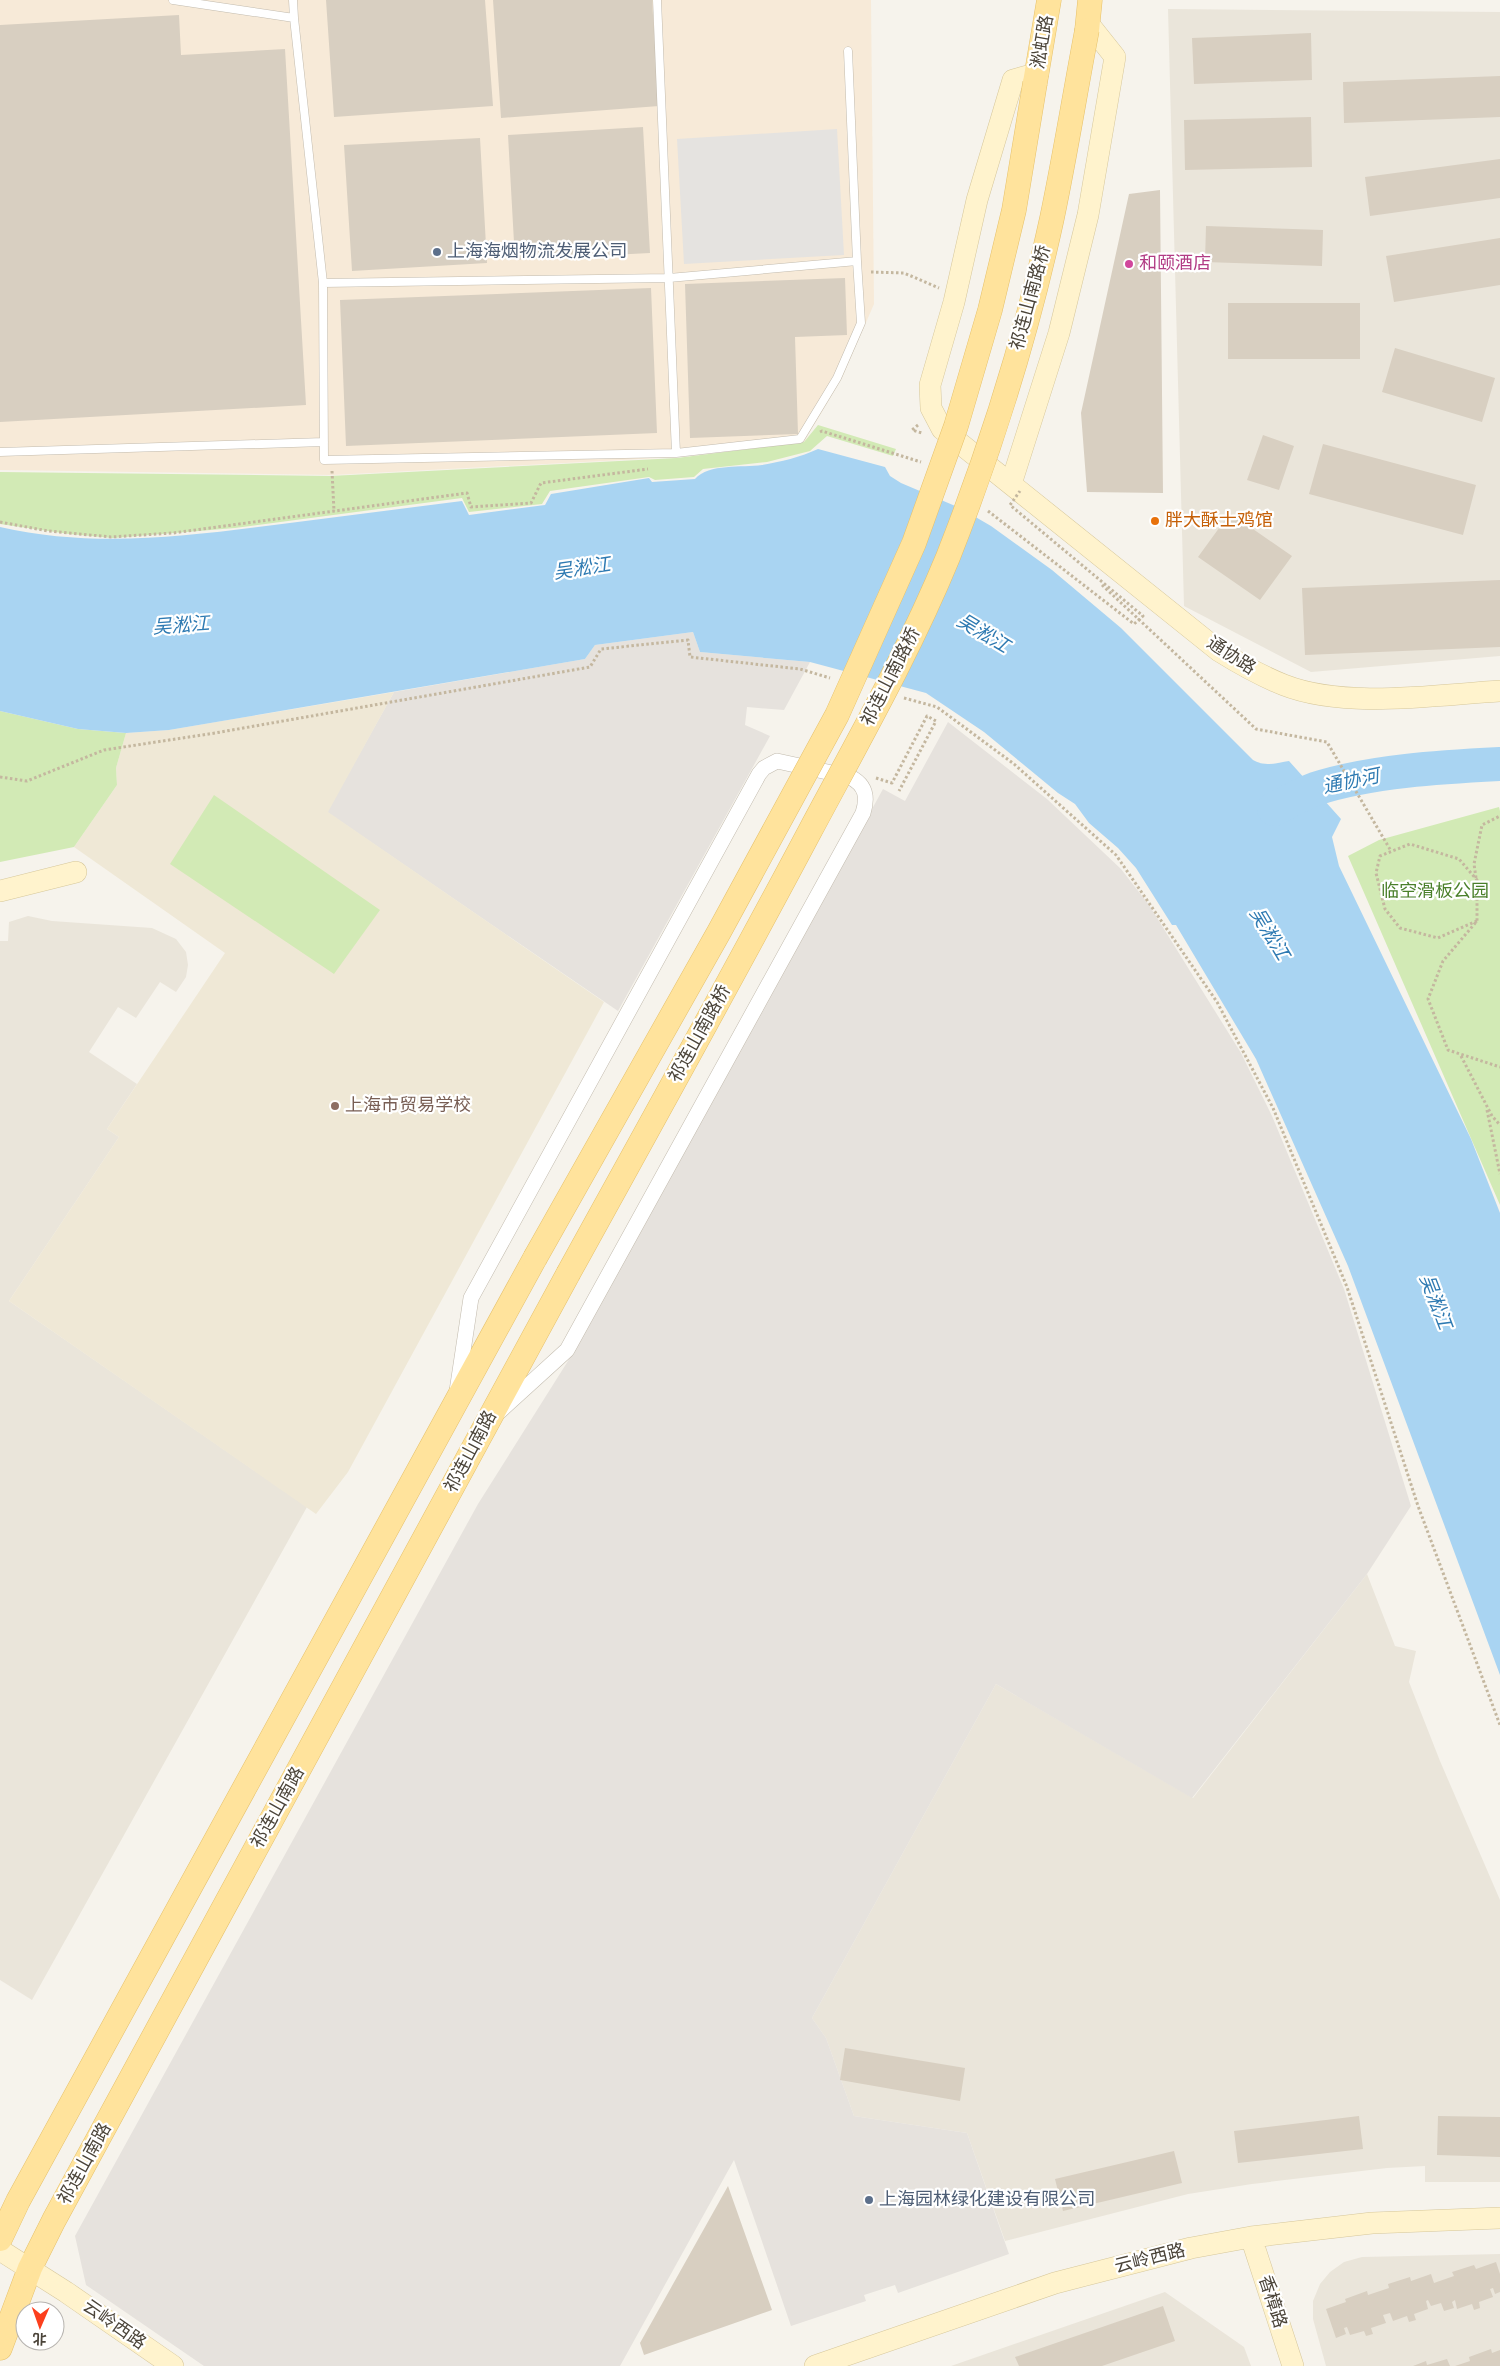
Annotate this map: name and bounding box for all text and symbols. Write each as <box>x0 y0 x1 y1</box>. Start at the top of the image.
street label: 淞虹路 <box>1027 14 1057 70</box>
place label: 上海海烟物流发展公司 <box>447 241 627 261</box>
street label: 祁连山南路桥 <box>1006 243 1054 352</box>
marker: 上海海烟物流发展公司 <box>431 246 443 258</box>
place label: 和颐酒店 <box>1139 253 1211 273</box>
marker: 和颐酒店 <box>1123 258 1135 270</box>
place label: 胖大酥士鸡馆 <box>1165 510 1273 530</box>
marker: 胖大酥士鸡馆 <box>1149 515 1161 527</box>
water label: 吴淞江 <box>552 554 614 582</box>
water label: 吴淞江 <box>954 610 1015 658</box>
water label: 吴淞江 <box>152 613 212 637</box>
street label: 祁连山南路桥 <box>857 624 924 729</box>
street label: 通协路 <box>1203 632 1260 678</box>
water label: 通协河 <box>1321 765 1385 797</box>
park label: 临空滑板公园 <box>1381 881 1489 901</box>
water label: 吴淞江 <box>1246 904 1294 965</box>
street label: 祁连山南路桥 <box>664 981 734 1086</box>
place label: 上海市贸易学校 <box>345 1095 471 1115</box>
marker: 上海市贸易学校 <box>329 1100 341 1112</box>
water label: 吴淞江 <box>1416 1272 1456 1334</box>
street label: 祁连山南路 <box>440 1407 500 1496</box>
street label: 祁连山南路 <box>247 1763 308 1852</box>
street label: 祁连山南路 <box>54 2119 115 2208</box>
place label: 上海园林绿化建设有限公司 <box>879 2189 1095 2209</box>
marker: 上海园林绿化建设有限公司 <box>863 2194 875 2206</box>
street label: 云岭西路 <box>1112 2240 1187 2276</box>
street label: 香樟路 <box>1255 2273 1291 2330</box>
street label: 云岭西路 <box>79 2295 150 2353</box>
north arrow <box>15 2301 65 2351</box>
text: 北 <box>32 2331 47 2346</box>

